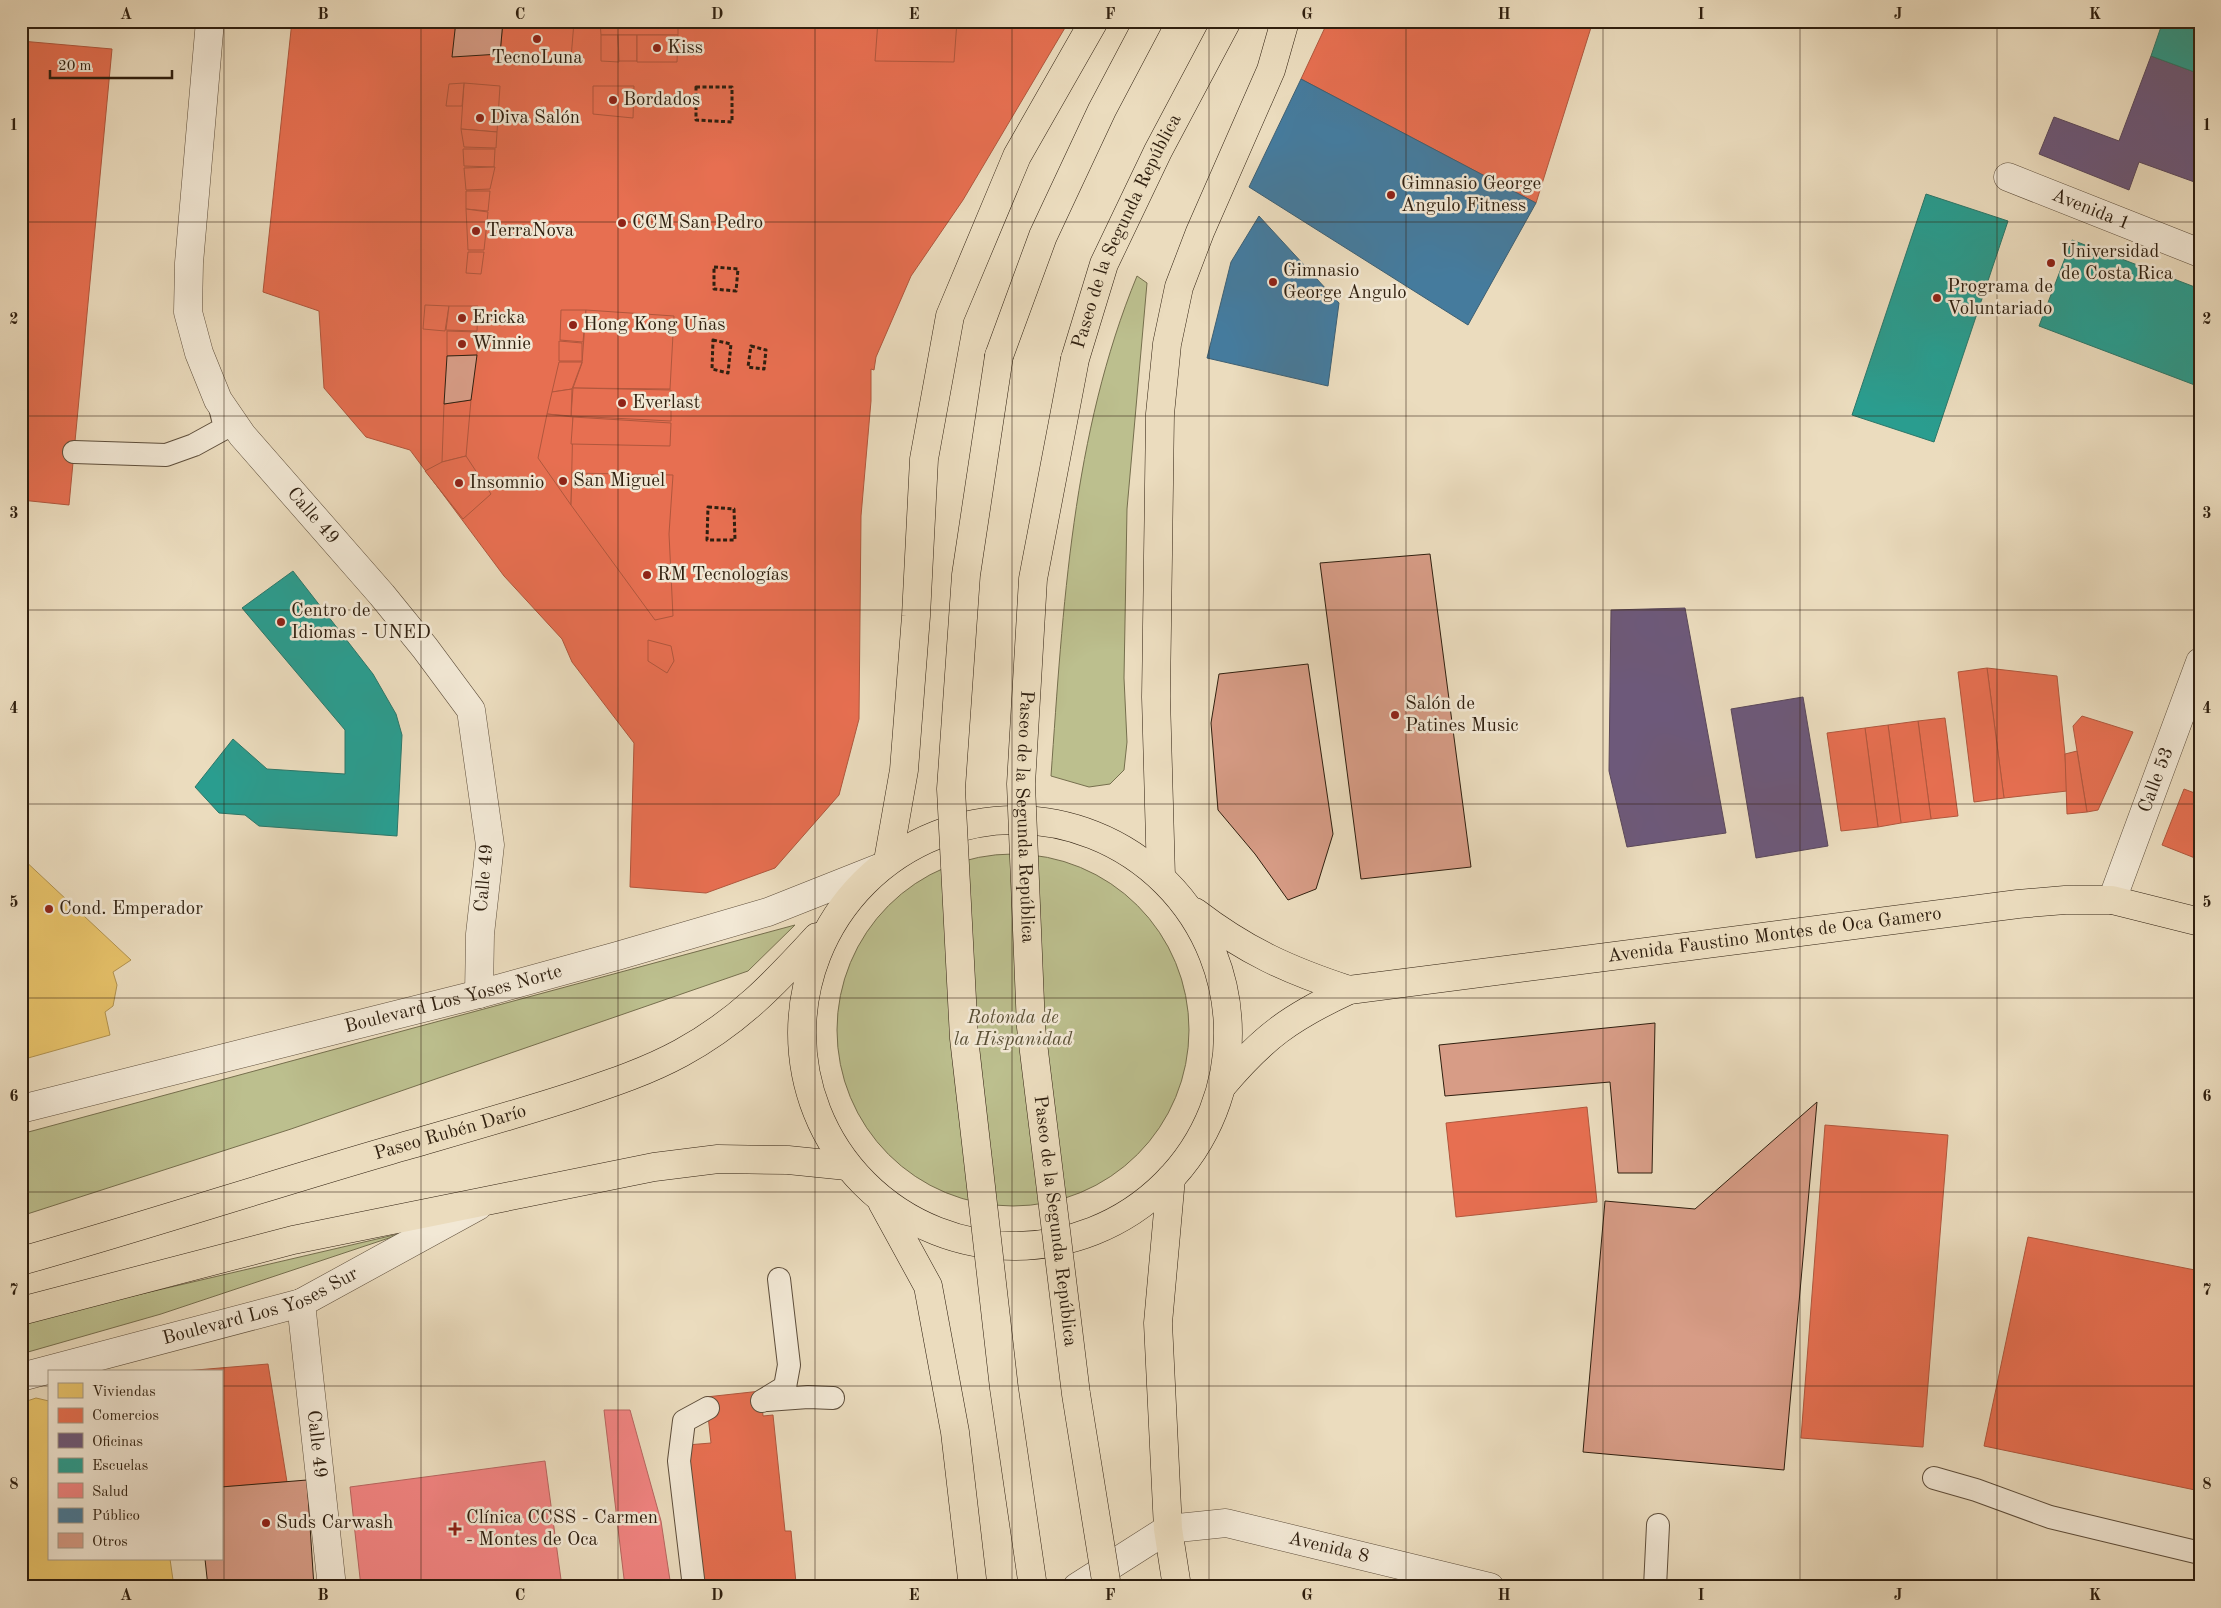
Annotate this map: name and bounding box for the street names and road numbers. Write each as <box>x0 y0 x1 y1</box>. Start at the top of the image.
street label: Paseo de la Segunda República <box>1069 111 1185 351</box>
street label: Avenida 1 <box>2049 186 2133 234</box>
street label: Calle 49 <box>283 484 343 548</box>
street label: Paseo de la Segunda República <box>1011 690 1037 944</box>
street label: Calle 53 <box>2136 745 2177 815</box>
street label: Calle 49 <box>473 843 497 913</box>
street label: Avenida Faustino Montes de Oca Gamero <box>1606 904 1943 966</box>
street label: Boulevard Los Yoses Norte <box>343 962 564 1037</box>
street label: Paseo de la Segunda República <box>1030 1094 1080 1348</box>
street label: Paseo Rubén Darío <box>372 1102 529 1164</box>
street label: Boulevard Los Yoses Sur <box>160 1264 362 1349</box>
street label: Calle 49 <box>303 1409 330 1479</box>
street label: Avenida 8 <box>1287 1529 1371 1567</box>

